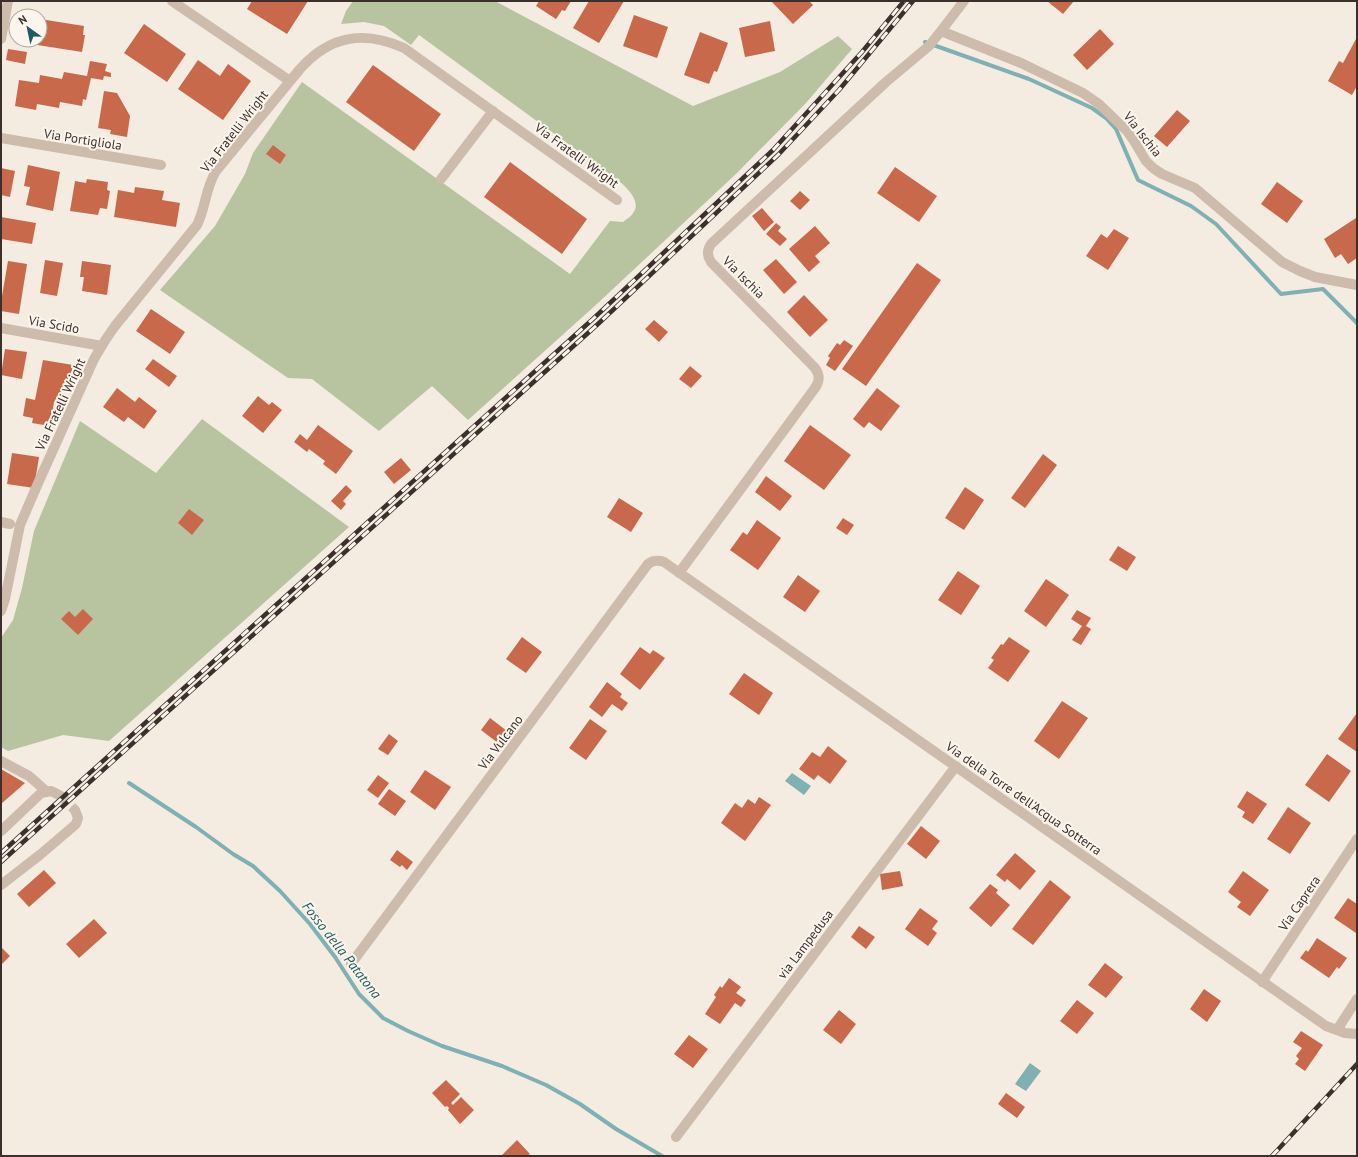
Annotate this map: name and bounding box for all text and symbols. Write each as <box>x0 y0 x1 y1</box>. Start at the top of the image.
north arrow <box>8 8 48 48</box>
text: N <box>16 12 29 27</box>
street label: Via Fratelli Wright <box>196 86 272 177</box>
street label: Via Ischia <box>1119 107 1166 160</box>
street label: Via Fratelli Wright <box>530 118 623 192</box>
street label: Via Portigliola <box>42 125 123 154</box>
street label: Via Ischia <box>718 252 768 302</box>
street label: Via Scido <box>26 312 81 337</box>
street label: Via Fratelli Wright <box>31 355 90 454</box>
street label: Via Vulcano <box>474 711 527 774</box>
street label: Via della Torre dell'Acqua Sotterra <box>942 737 1105 859</box>
street label: Via Caprera <box>1274 872 1324 935</box>
water label: Fosso della Patatona <box>298 898 386 1002</box>
street label: via Lampedusa <box>774 906 837 982</box>

